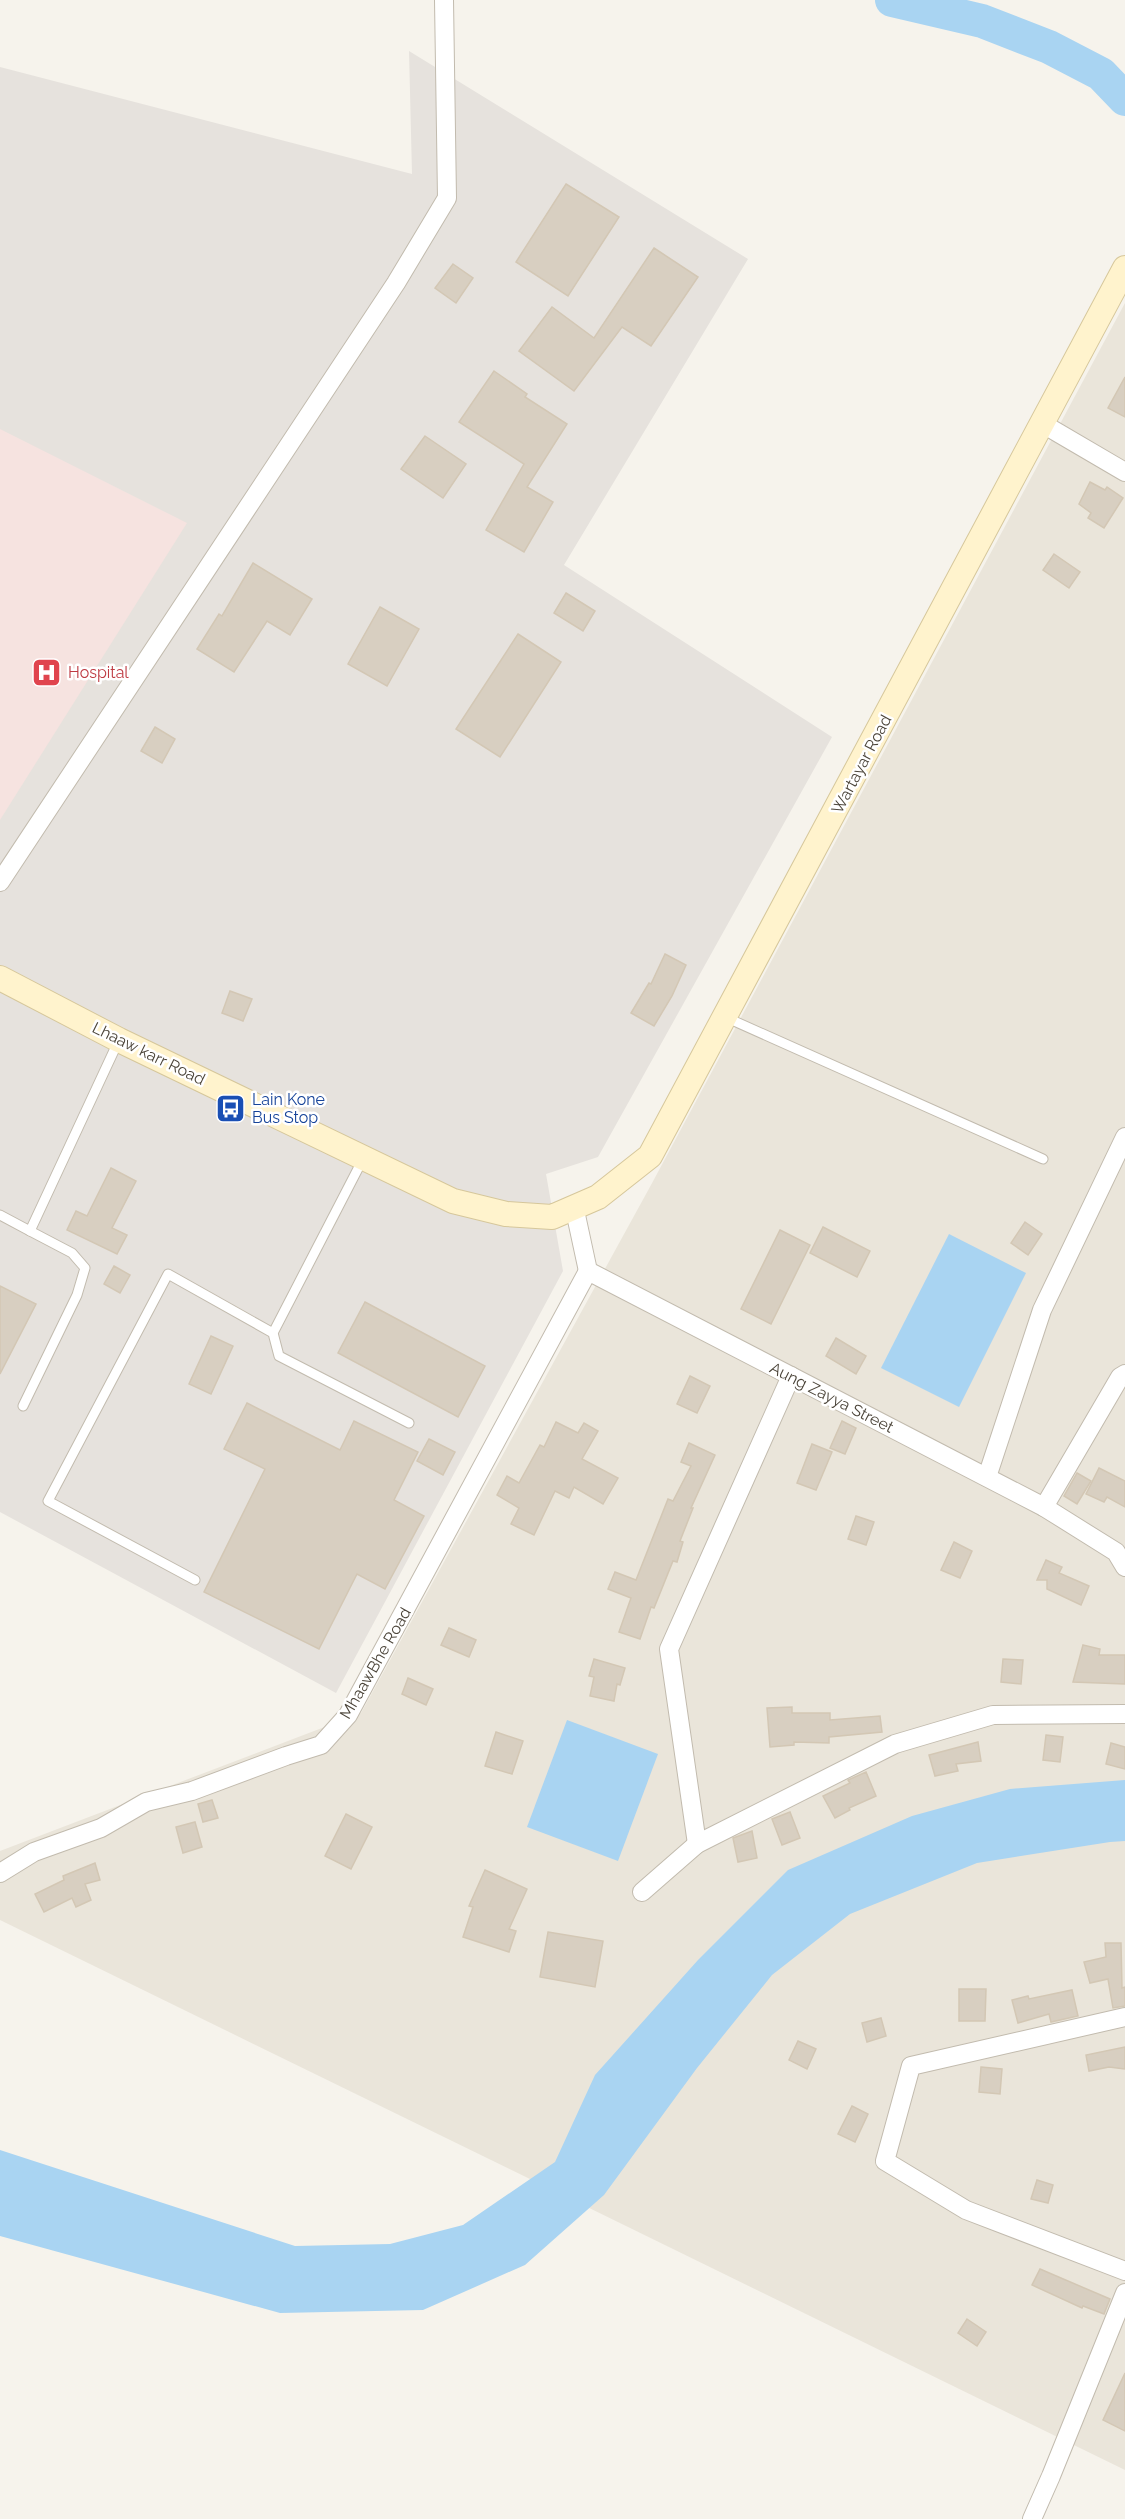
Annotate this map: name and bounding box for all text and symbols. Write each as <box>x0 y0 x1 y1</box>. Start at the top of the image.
hospital icon: Hospital <box>31 656 63 688</box>
place label: Hospital <box>68 663 129 682</box>
street label: Wartayar Road <box>827 712 895 817</box>
street label: Lhaaw karr Road <box>89 1018 208 1089</box>
place label: Lain Kone Bus Stop <box>252 1090 325 1127</box>
bus stop icon: Lain Kone Bus Stop <box>215 1092 247 1124</box>
street label: Aung Zayya Street <box>767 1358 897 1437</box>
street label: MhaawBhe Road <box>336 1604 415 1722</box>

